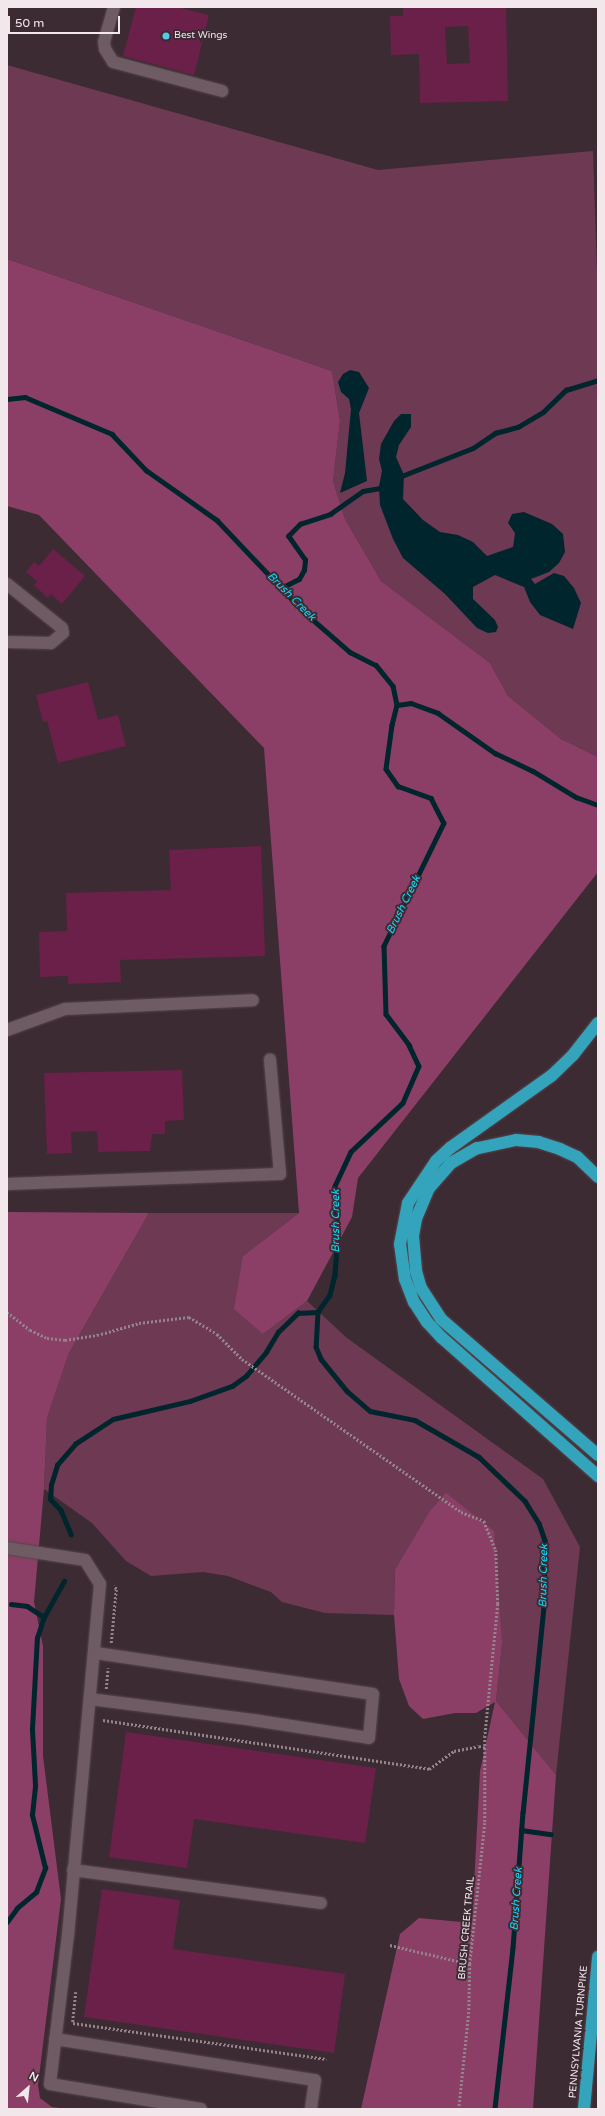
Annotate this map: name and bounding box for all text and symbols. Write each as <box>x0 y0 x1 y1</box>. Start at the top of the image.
scale bar <box>10 8 122 34</box>
text: 50 m <box>15 16 44 30</box>
place label: Best Wings <box>174 30 227 42</box>
marker: Best Wings <box>161 31 171 41</box>
water label: Brush Creek <box>264 570 318 624</box>
water label: Brush Creek <box>384 874 424 936</box>
water label: Brush Creek <box>329 1189 343 1253</box>
water label: Brush Creek <box>537 1544 551 1608</box>
water label: Brush Creek <box>508 1867 526 1931</box>
street label: BRUSH CREEK TRAIL <box>457 1876 477 1980</box>
street label: PENNSYLVANIA TURNPIKE <box>567 1965 591 2099</box>
north arrow <box>8 2068 48 2108</box>
text: N <box>27 2069 41 2085</box>

